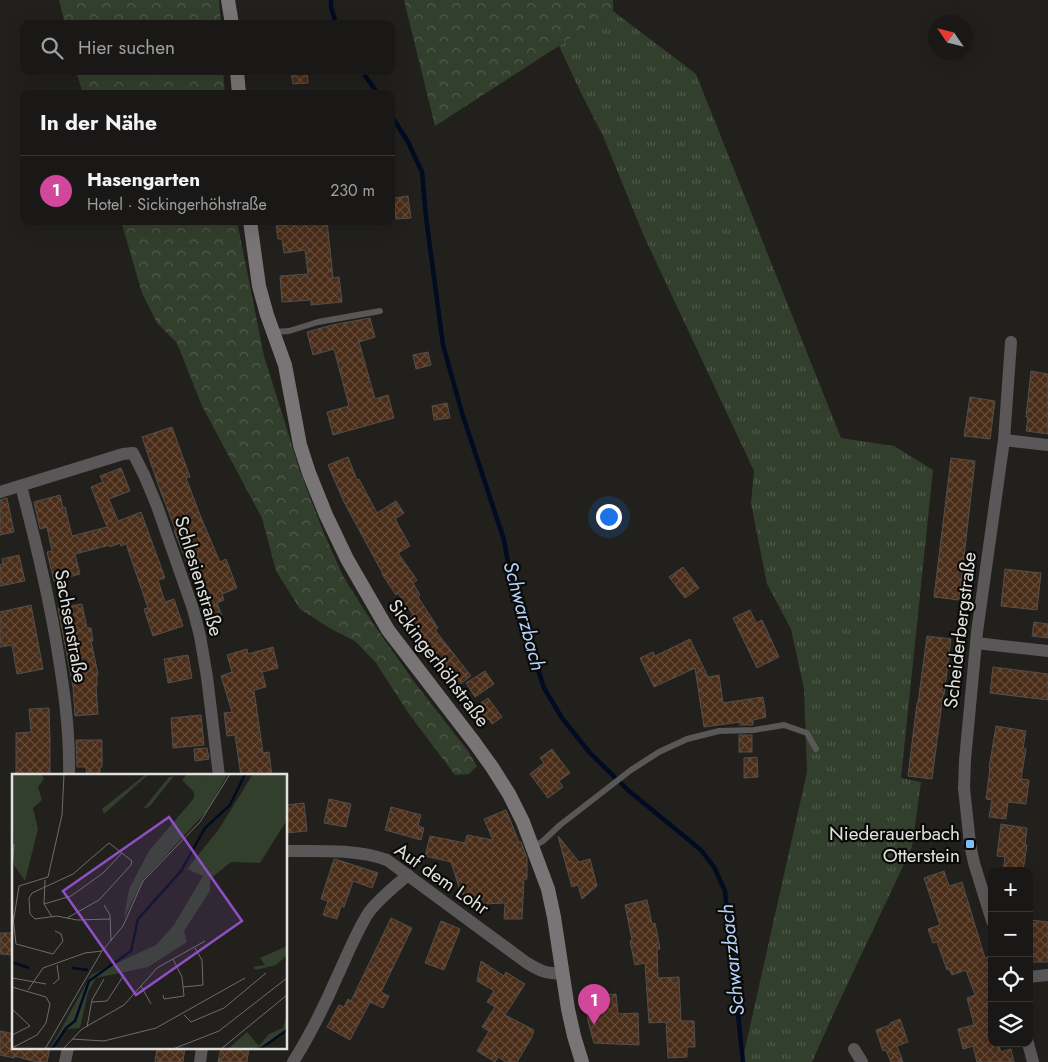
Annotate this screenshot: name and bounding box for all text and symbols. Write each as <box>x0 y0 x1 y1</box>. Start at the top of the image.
north arrow <box>928 15 973 60</box>
search box <box>20 20 395 75</box>
icon: search <box>38 34 66 62</box>
text: Hier suchen <box>78 34 175 61</box>
text: In der Nähe <box>40 108 157 138</box>
text: Hasengarten <box>87 166 200 193</box>
text: 1 <box>52 179 60 202</box>
text: 230 m <box>330 179 375 202</box>
text: Hotel · Sickingerhöhstraße <box>87 193 267 216</box>
your location <box>596 504 622 530</box>
street label: Schlesienstraße <box>168 513 230 640</box>
street label: Scheiderbergstraße <box>937 550 983 710</box>
water label: Schwarzbach <box>495 558 553 674</box>
street label: Sachsenstraße <box>48 567 94 685</box>
street label: Sickingerhöhstraße <box>382 594 496 733</box>
inset map <box>12 774 288 1050</box>
place label: Niederauerbach Otterstein <box>829 820 960 869</box>
street label: Auf dem Lohr <box>389 836 495 922</box>
marker: Niederauerbach Otterstein <box>964 838 976 850</box>
map controls <box>988 867 1033 1047</box>
button: + <box>988 867 1033 912</box>
water label: Schwarzbach <box>712 903 752 1017</box>
button: − <box>988 912 1033 957</box>
button: locate <box>988 957 1033 1002</box>
pin: 1 <box>578 984 610 1025</box>
button: layers <box>988 1002 1033 1047</box>

